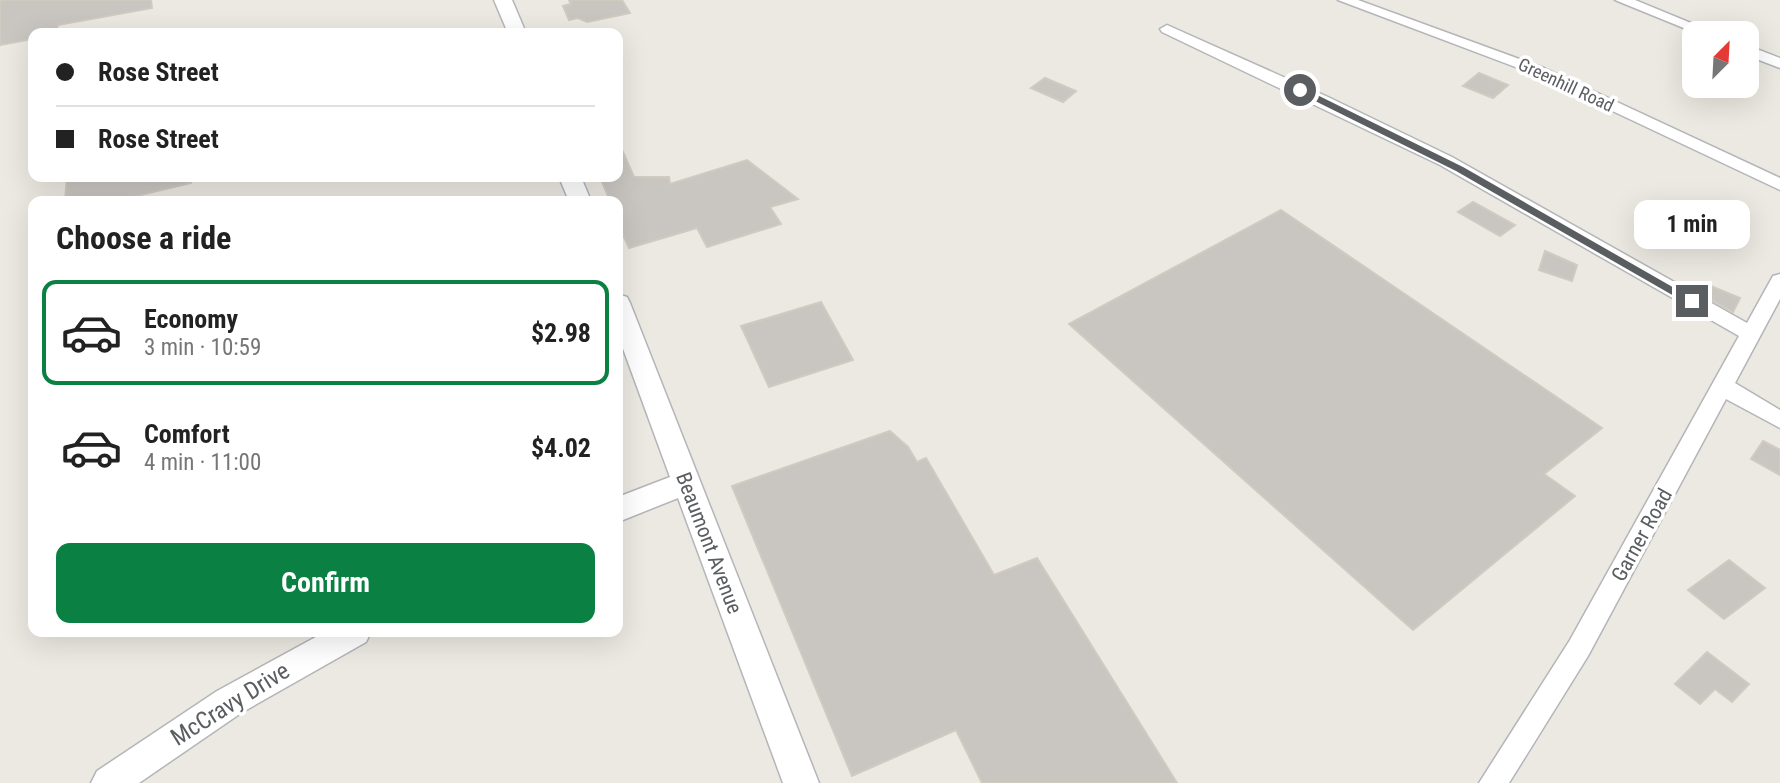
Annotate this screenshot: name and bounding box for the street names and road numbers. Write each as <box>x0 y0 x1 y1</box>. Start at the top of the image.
street label: Greenhill Road <box>1515 53 1617 116</box>
street label: Beaumont Avenue <box>671 469 747 617</box>
street label: Garner Road <box>1607 484 1677 586</box>
street label: McCravy Drive <box>165 656 295 752</box>

